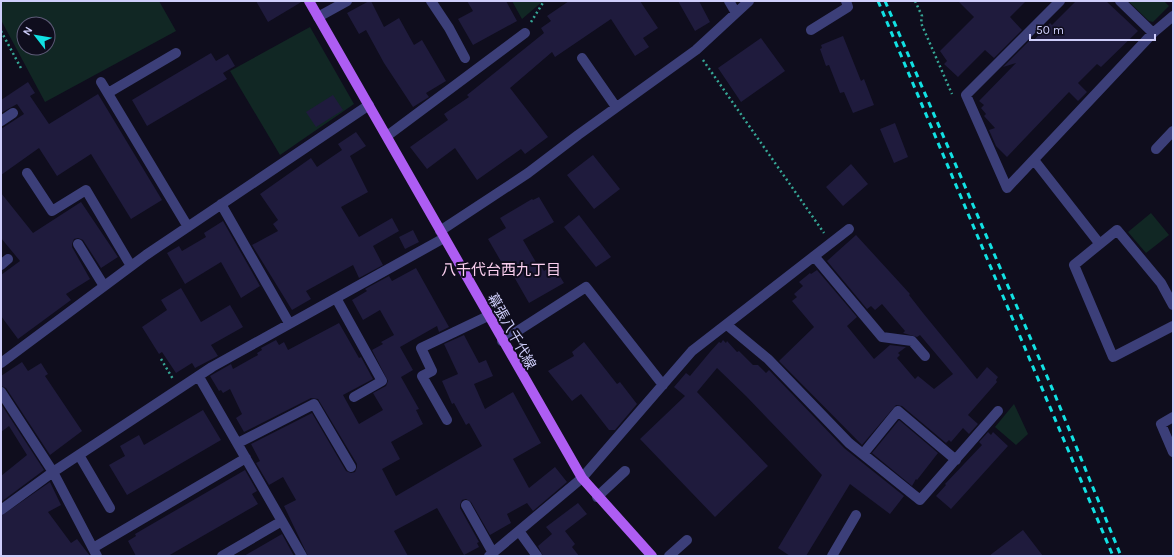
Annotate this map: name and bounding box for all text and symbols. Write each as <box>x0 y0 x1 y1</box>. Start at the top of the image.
north arrow <box>16 16 56 56</box>
scale bar <box>1030 16 1155 42</box>
text: 50 m <box>1036 23 1064 37</box>
text: N <box>20 24 35 38</box>
district label: 八千代台西九丁目 <box>441 261 561 279</box>
street label: 幕張八千代線 <box>484 290 539 372</box>

